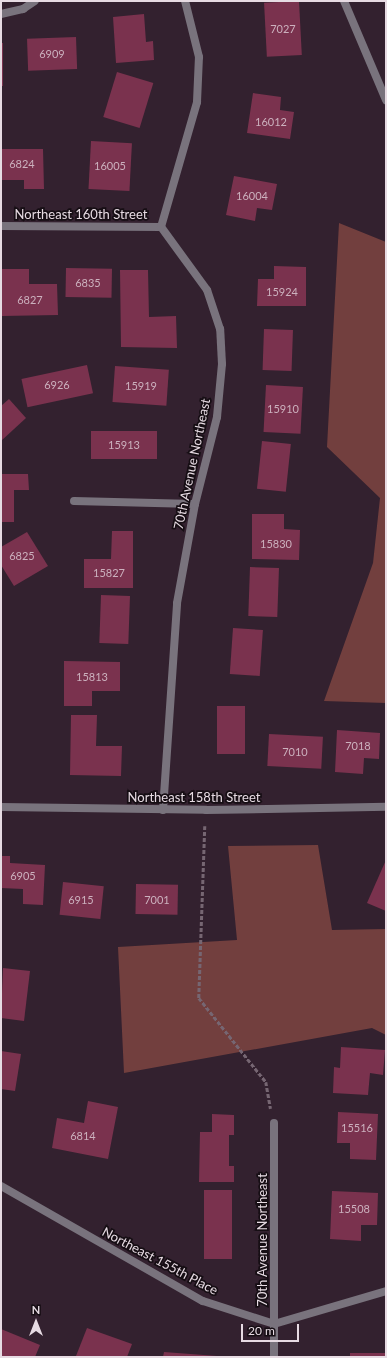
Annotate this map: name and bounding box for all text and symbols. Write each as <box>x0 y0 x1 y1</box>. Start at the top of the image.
house number: 7027 <box>270 22 296 36</box>
house number: 6909 <box>39 47 65 61</box>
house number: 16012 <box>255 115 287 129</box>
house number: 6824 <box>9 157 35 171</box>
house number: 16005 <box>94 159 126 173</box>
house number: 16004 <box>236 189 268 203</box>
street label: Northeast 160th Street <box>15 206 147 222</box>
house number: 6835 <box>75 276 101 290</box>
house number: 15924 <box>266 285 298 299</box>
house number: 6827 <box>17 293 43 307</box>
house number: 6926 <box>44 378 70 392</box>
house number: 15919 <box>125 379 157 393</box>
street label: 70th Avenue Northeast <box>170 397 214 531</box>
house number: 15910 <box>267 402 299 416</box>
house number: 15913 <box>108 438 140 452</box>
house number: 15830 <box>260 537 292 551</box>
house number: 6825 <box>9 549 35 563</box>
house number: 15827 <box>93 566 125 580</box>
house number: 15813 <box>76 670 108 684</box>
house number: 7018 <box>345 739 371 753</box>
house number: 7010 <box>282 745 308 759</box>
street label: Northeast 158th Street <box>128 789 260 805</box>
house number: 6905 <box>10 869 36 883</box>
house number: 6915 <box>68 893 94 907</box>
house number: 7001 <box>144 893 170 907</box>
house number: 15516 <box>341 1121 373 1135</box>
house number: 6814 <box>70 1129 96 1143</box>
street label: 70th Avenue Northeast <box>254 1173 270 1307</box>
house number: 15508 <box>338 1202 370 1216</box>
street label: Northeast 155th Place <box>99 1224 221 1298</box>
north arrow <box>16 1302 56 1342</box>
text: N <box>32 1303 40 1316</box>
scale bar <box>243 1316 301 1342</box>
text: 20 m <box>248 1323 275 1338</box>

